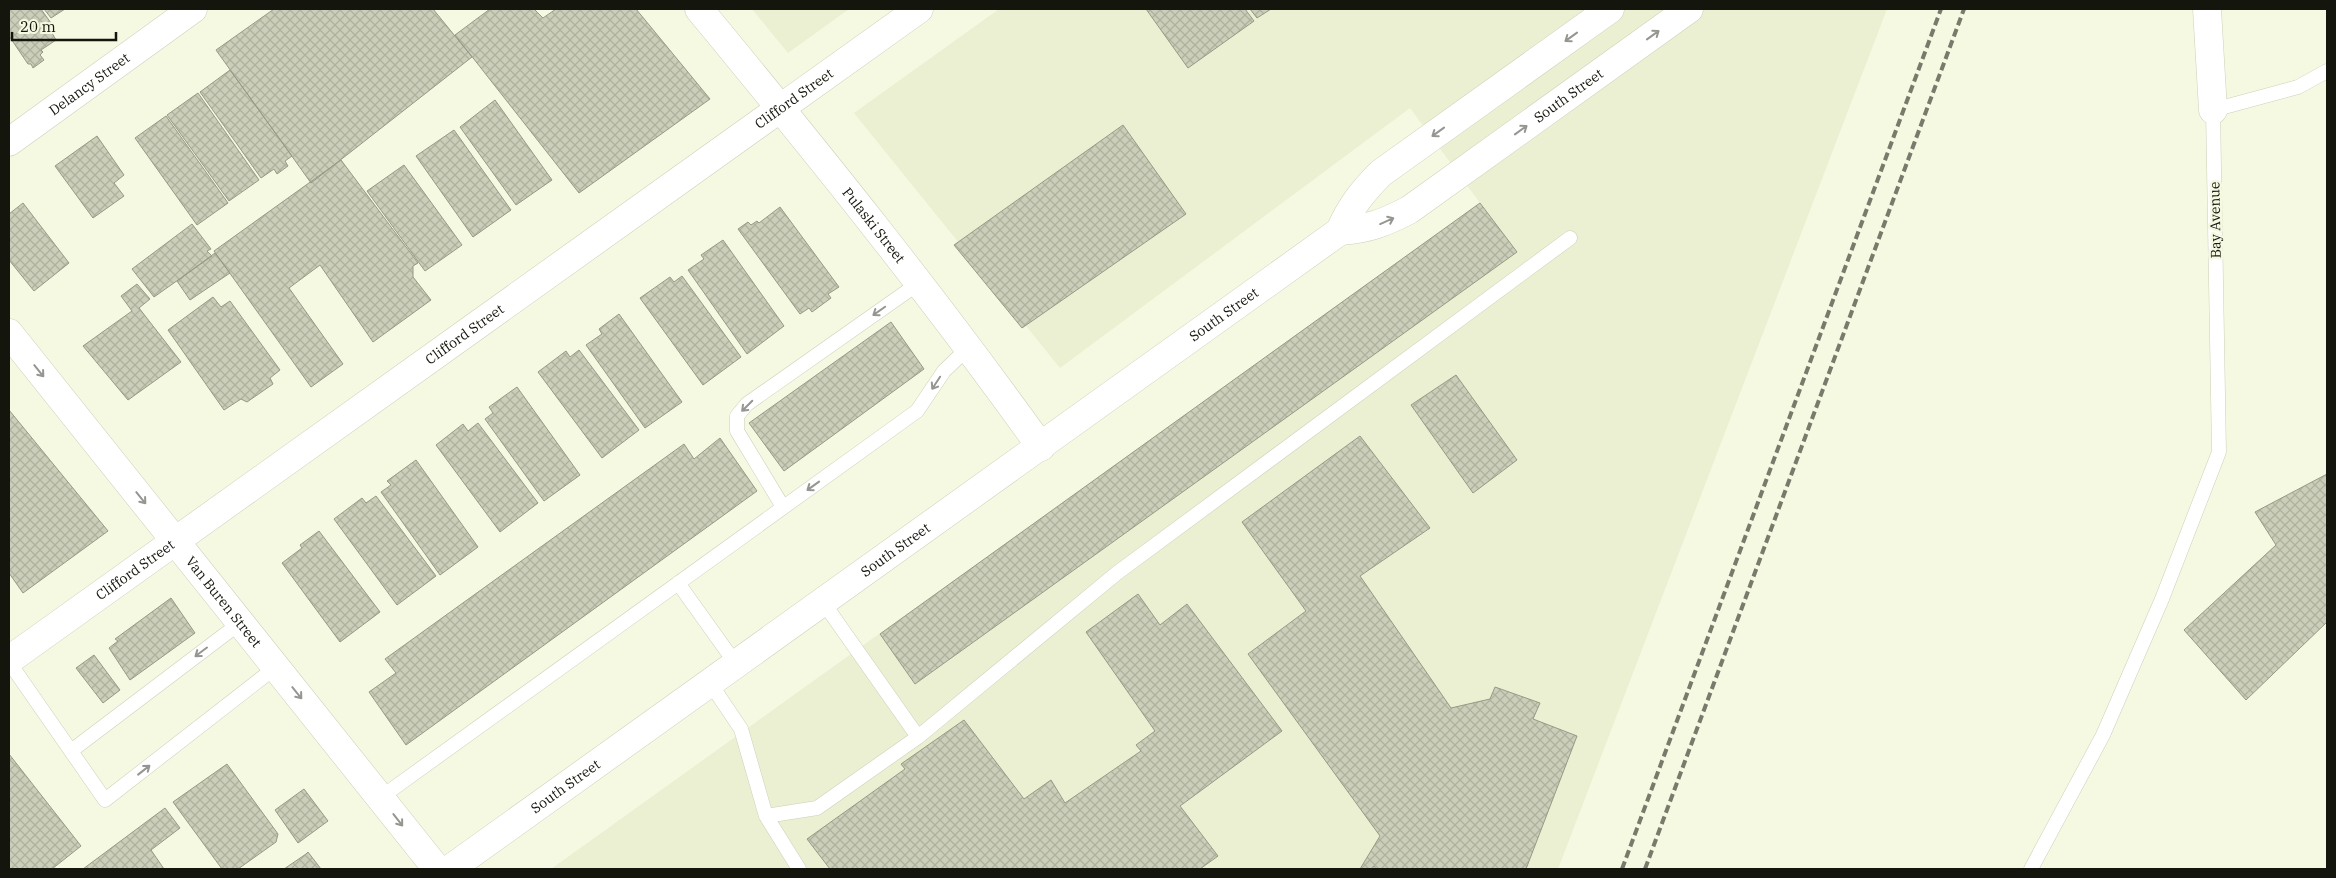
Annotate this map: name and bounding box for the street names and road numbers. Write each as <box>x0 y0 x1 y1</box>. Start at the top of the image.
street label: Delancy Street <box>45 49 133 119</box>
street label: Clifford Street <box>751 64 837 133</box>
street label: South Street <box>1530 65 1607 127</box>
street label: Bay Avenue <box>2205 181 2225 259</box>
street label: Pulaski Street <box>838 184 909 267</box>
street label: South Street <box>1186 283 1262 345</box>
street label: Clifford Street <box>422 300 507 368</box>
street label: South Street <box>857 519 934 581</box>
street label: Clifford Street <box>92 536 178 604</box>
street label: Van Buren Street <box>182 553 265 651</box>
street label: South Street <box>527 755 604 817</box>

